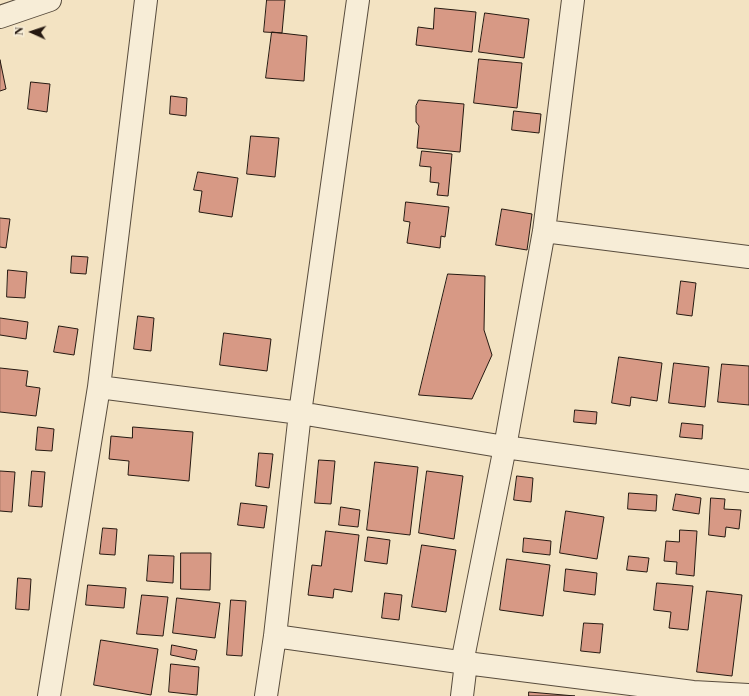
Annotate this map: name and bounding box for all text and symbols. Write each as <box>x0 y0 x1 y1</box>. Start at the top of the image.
north arrow <box>12 12 52 52</box>
text: N <box>13 27 27 36</box>

